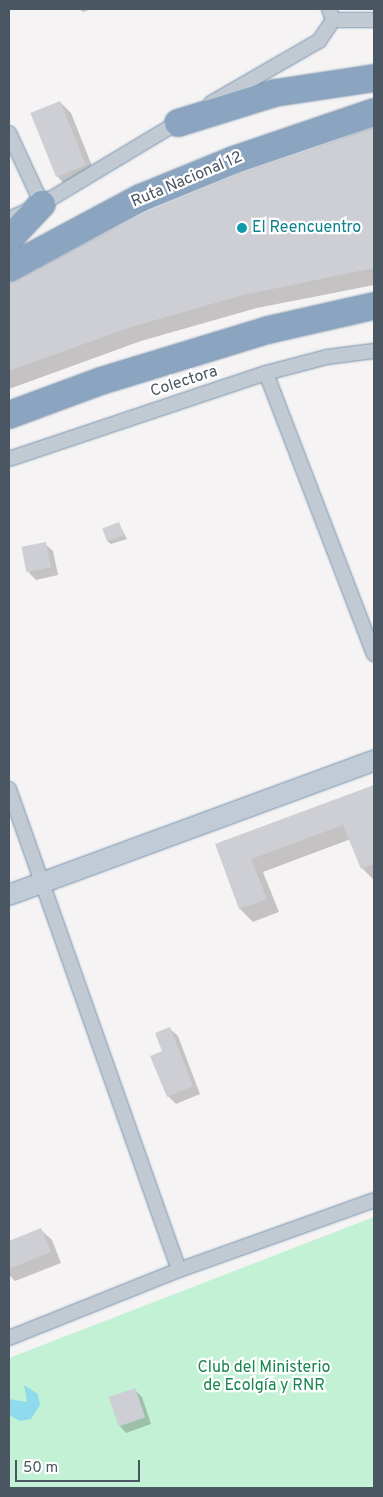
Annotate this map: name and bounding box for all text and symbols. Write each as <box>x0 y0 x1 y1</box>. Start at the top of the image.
street label: Ruta Nacional 12 <box>128 148 246 212</box>
place label: El Reencuentro <box>252 218 361 238</box>
marker: El Reencuentro <box>236 222 248 234</box>
street label: Colectora <box>148 362 220 402</box>
park label: Club del Ministerio de Ecolgía y RNR <box>198 1358 330 1396</box>
scale bar <box>18 1450 142 1482</box>
text: 50 m <box>23 1459 58 1478</box>

